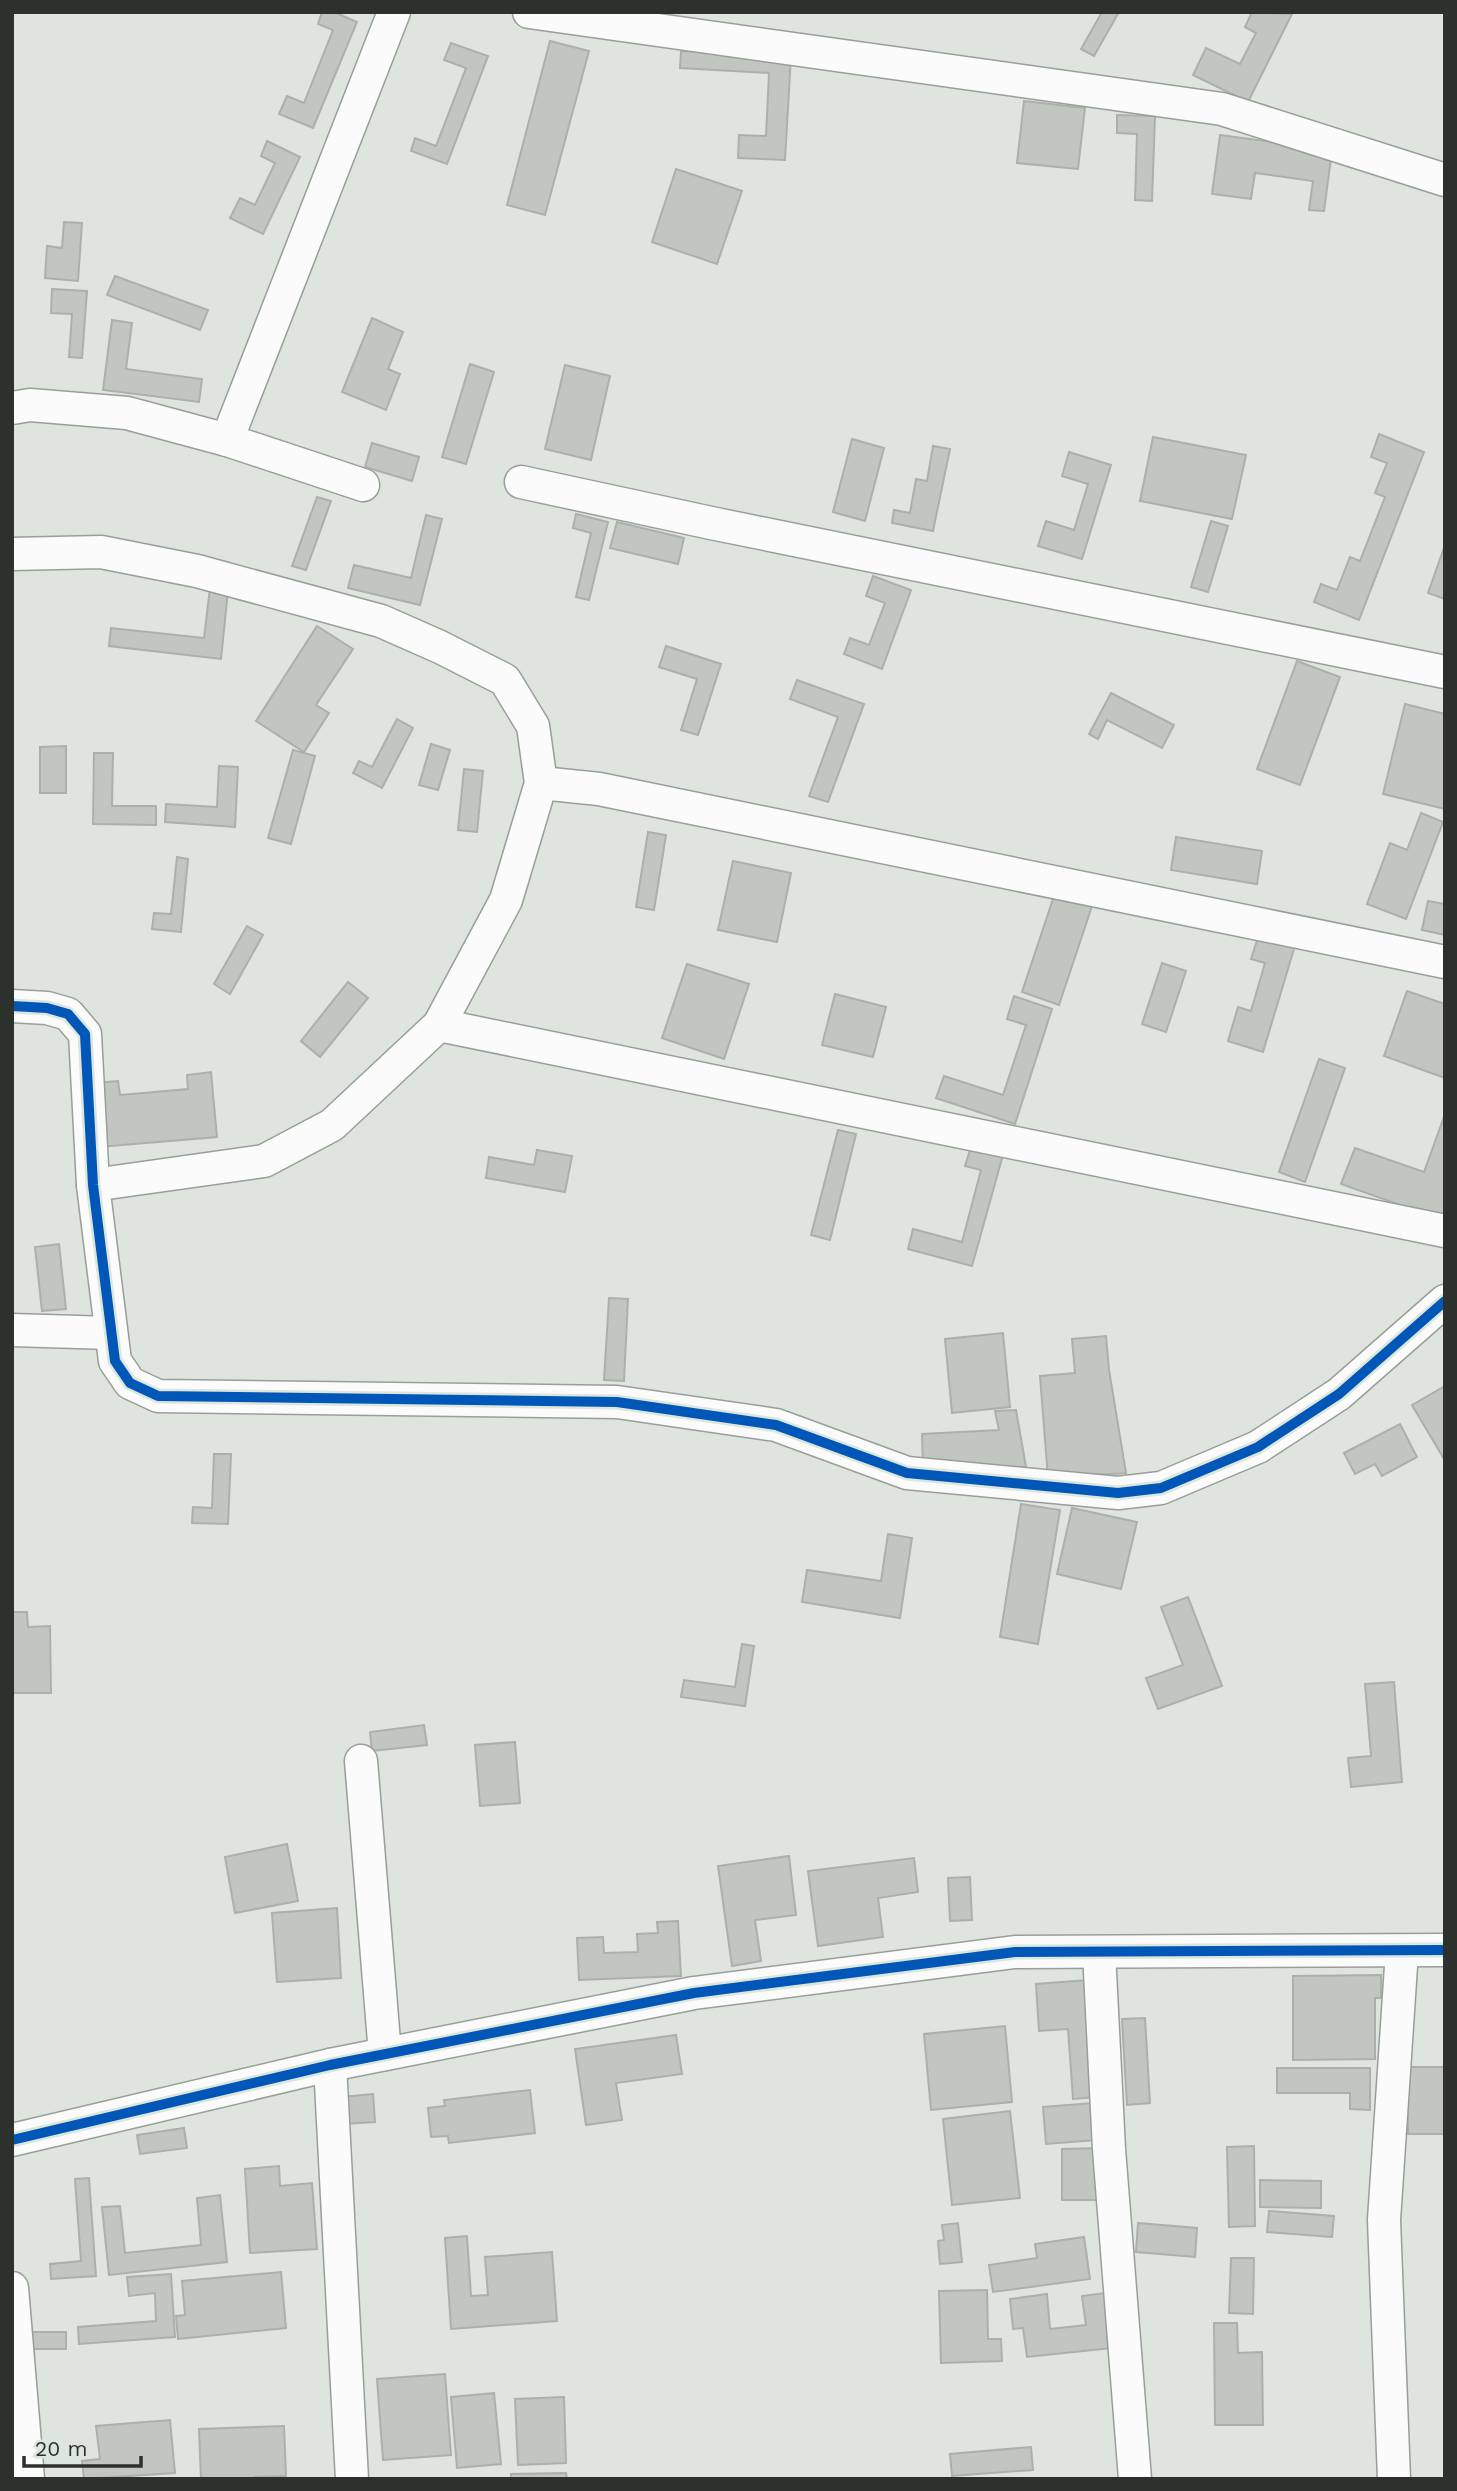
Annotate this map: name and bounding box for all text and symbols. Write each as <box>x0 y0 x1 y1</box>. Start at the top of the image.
scale bar <box>24 2424 142 2468</box>
text: 20 m <box>35 2436 87 2461</box>

